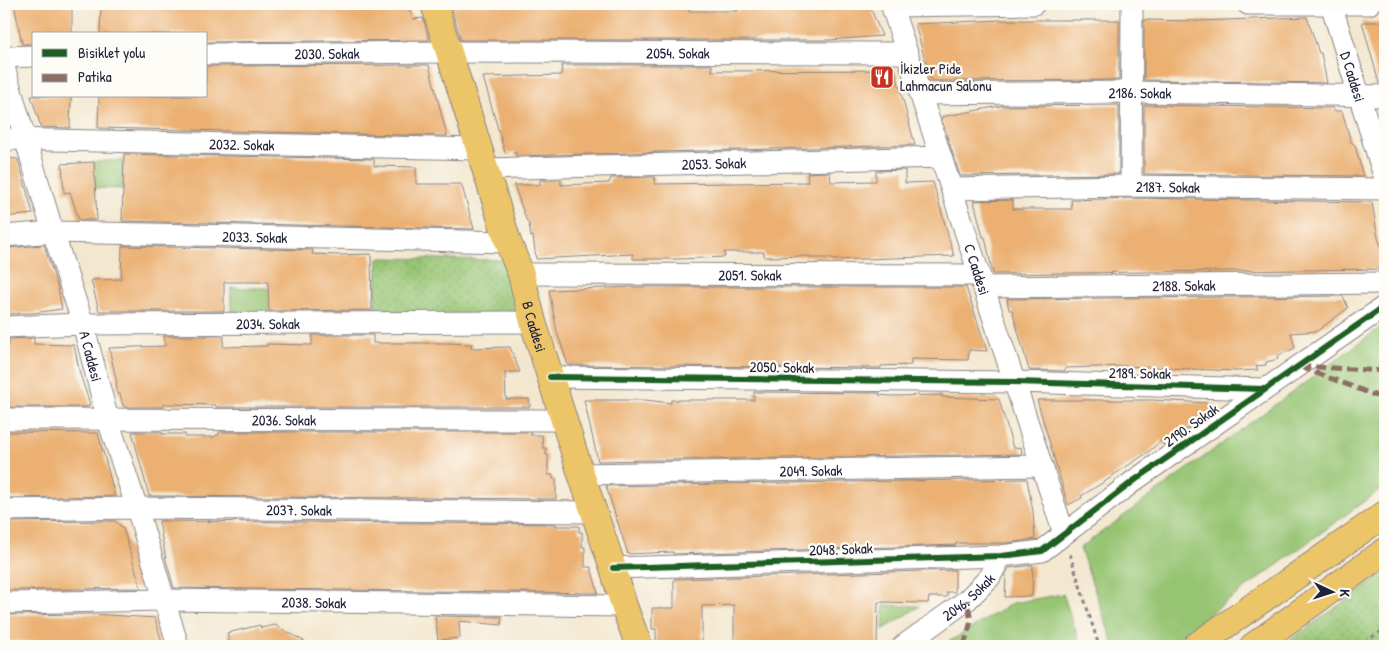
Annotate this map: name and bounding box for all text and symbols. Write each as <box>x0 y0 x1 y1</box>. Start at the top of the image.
legend <box>32 32 208 98</box>
text: Bisiklet yolu <box>78 42 145 63</box>
street label: 2030. Sokak <box>294 42 360 64</box>
street label: 2054. Sokak <box>646 42 710 63</box>
street label: D Caddesi <box>1336 49 1371 104</box>
place label: İkizler Pide Lahmacun Salonu <box>900 58 991 96</box>
restaurant icon: İkizler Pide Lahmacun Salonu <box>869 64 895 90</box>
text: Patika <box>78 66 112 87</box>
street label: 2186. Sokak <box>1108 81 1172 103</box>
street label: 2032. Sokak <box>209 133 275 155</box>
street label: 2053. Sokak <box>681 152 747 174</box>
street label: 2187. Sokak <box>1136 176 1200 197</box>
street label: 2033. Sokak <box>222 225 288 248</box>
street label: C Caddesi <box>959 241 996 298</box>
street label: 2051. Sokak <box>718 264 782 285</box>
street label: 2188. Sokak <box>1152 274 1216 296</box>
street label: B Caddesi <box>518 299 552 355</box>
street label: 2034. Sokak <box>236 313 300 334</box>
street label: A Caddesi <box>75 328 108 384</box>
street label: 2050. Sokak <box>749 356 815 378</box>
street label: 2189. Sokak <box>1109 362 1171 384</box>
street label: 2190. Sokak <box>1159 398 1223 452</box>
street label: 2036. Sokak <box>252 409 316 430</box>
street label: 2049. Sokak <box>779 459 843 481</box>
street label: 2037. Sokak <box>266 499 332 520</box>
street label: 2048. Sokak <box>809 537 873 561</box>
street label: 2046. Sokak <box>938 568 999 625</box>
north arrow <box>1306 568 1356 618</box>
text: K <box>1336 589 1355 598</box>
street label: 2038. Sokak <box>281 591 347 613</box>

